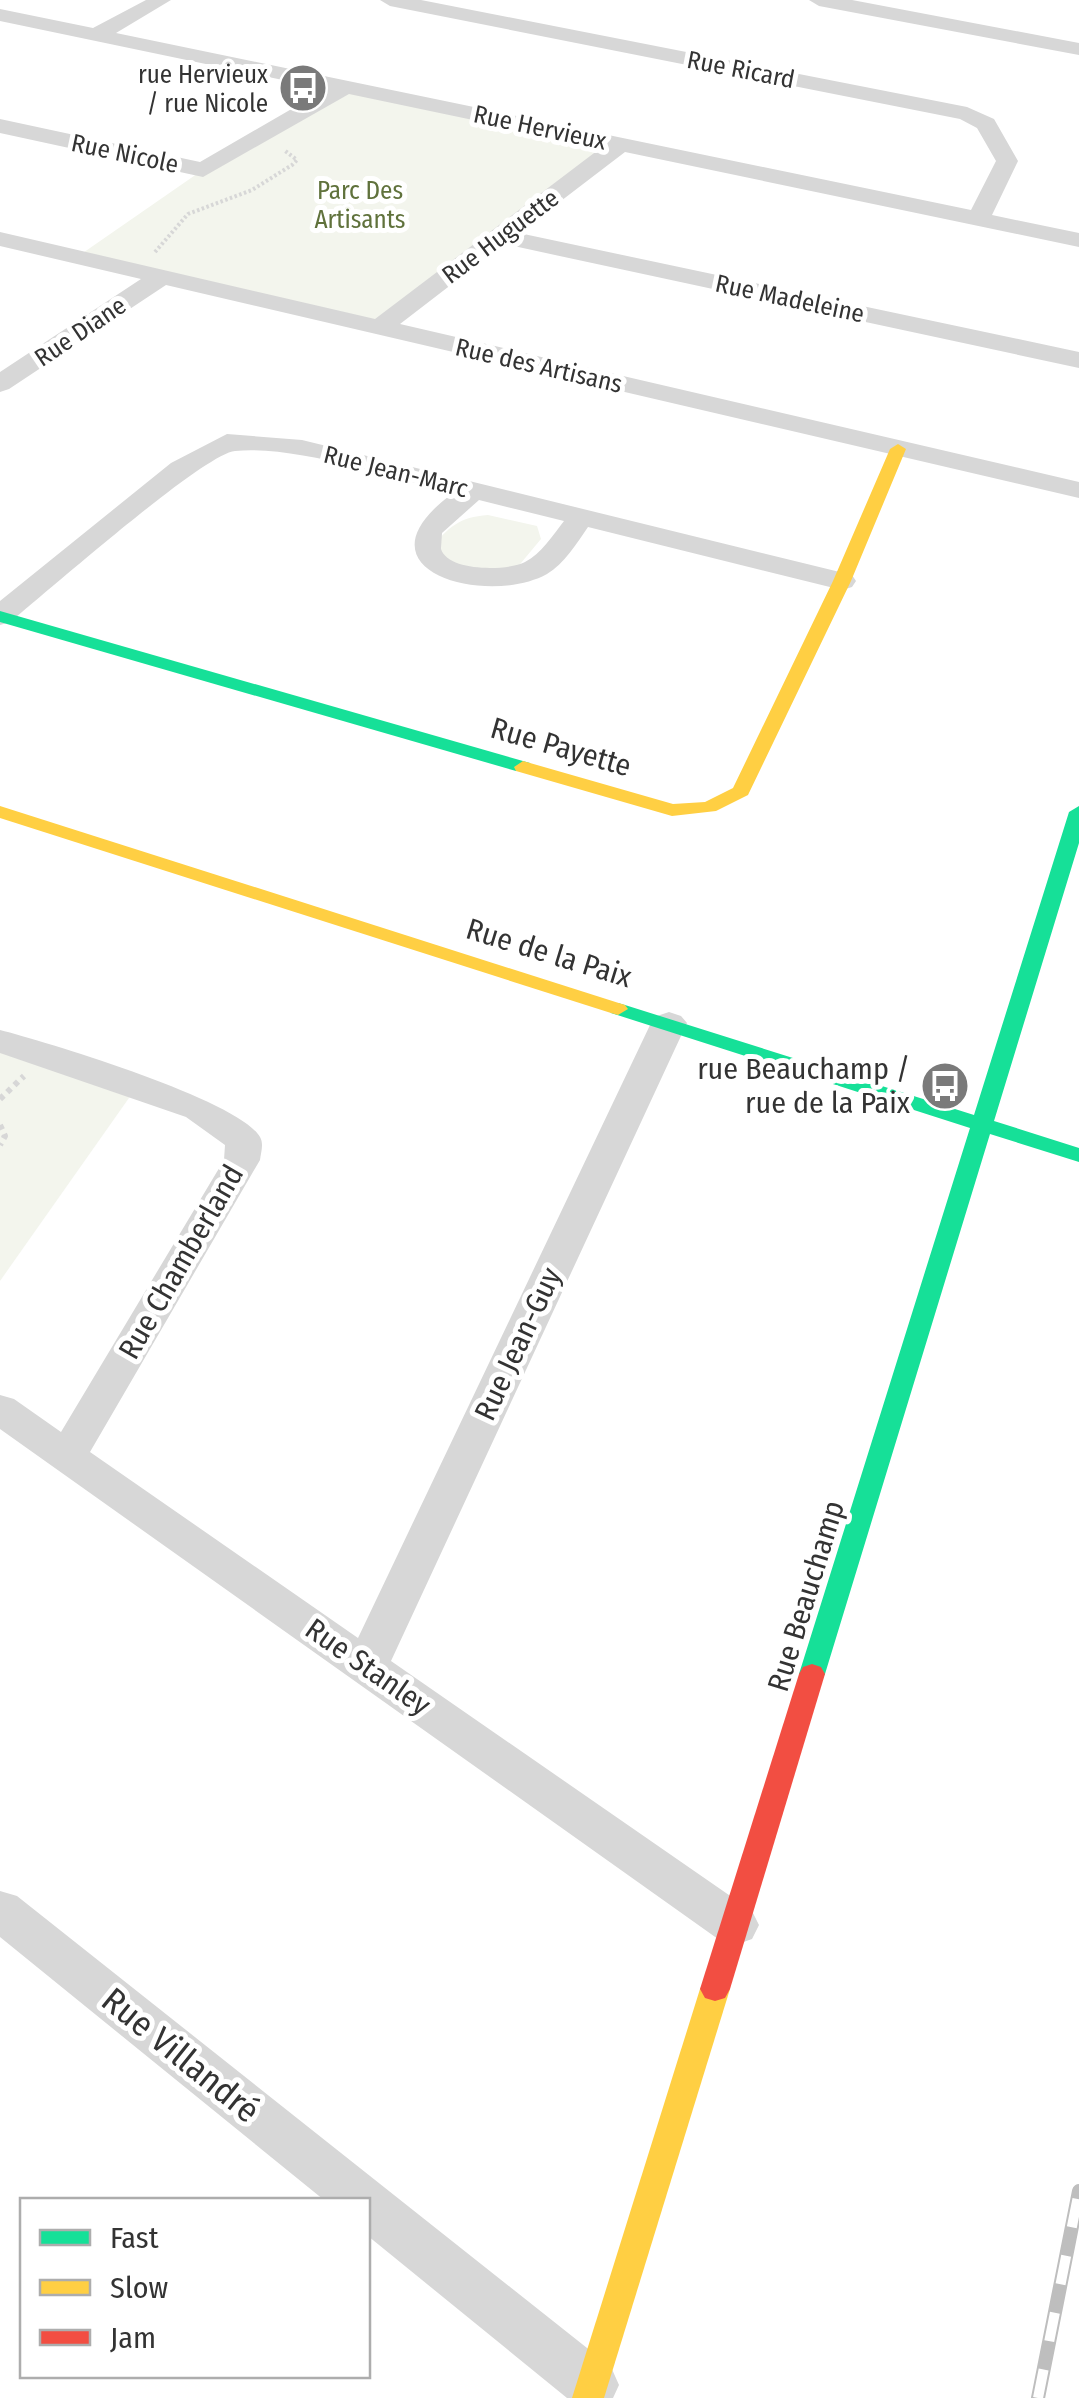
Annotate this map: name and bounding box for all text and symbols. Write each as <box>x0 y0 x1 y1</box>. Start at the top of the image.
street label: Rue Ricard <box>684 45 797 95</box>
place label: rue Hervieux / rue Nicole <box>138 60 268 119</box>
bus stop icon: rue Hervieux / rue Nicole <box>277 62 329 114</box>
street label: Rue Hervieux <box>471 99 609 157</box>
street label: Rue Nicole <box>69 128 181 180</box>
park label: Parc Des Artisants <box>314 176 406 235</box>
street label: Rue Huguette <box>436 183 565 290</box>
street label: Rue Madeleine <box>713 269 867 329</box>
street label: Rue Diane <box>29 290 132 373</box>
street label: Rue des Artisans <box>452 332 625 400</box>
street label: Rue Jean-Marc <box>321 440 471 504</box>
street label: Rue Payette <box>487 710 635 784</box>
street label: Rue de la Paix <box>462 911 637 995</box>
place label: rue Beauchamp / rue de la Paix <box>697 1051 911 1121</box>
bus stop icon: rue Beauchamp / rue de la Paix <box>919 1060 971 1112</box>
street label: Rue Chamberland <box>111 1159 251 1365</box>
street label: Rue Jean-Guy <box>467 1261 569 1426</box>
street label: Rue Beauchamp <box>760 1496 852 1696</box>
street label: Rue Stanley <box>298 1611 438 1724</box>
street label: Rue Villandré <box>94 1979 268 2131</box>
legend <box>20 2198 370 2378</box>
text: Fast <box>110 2220 159 2256</box>
text: Slow <box>110 2270 168 2306</box>
text: Jam <box>110 2320 156 2356</box>

